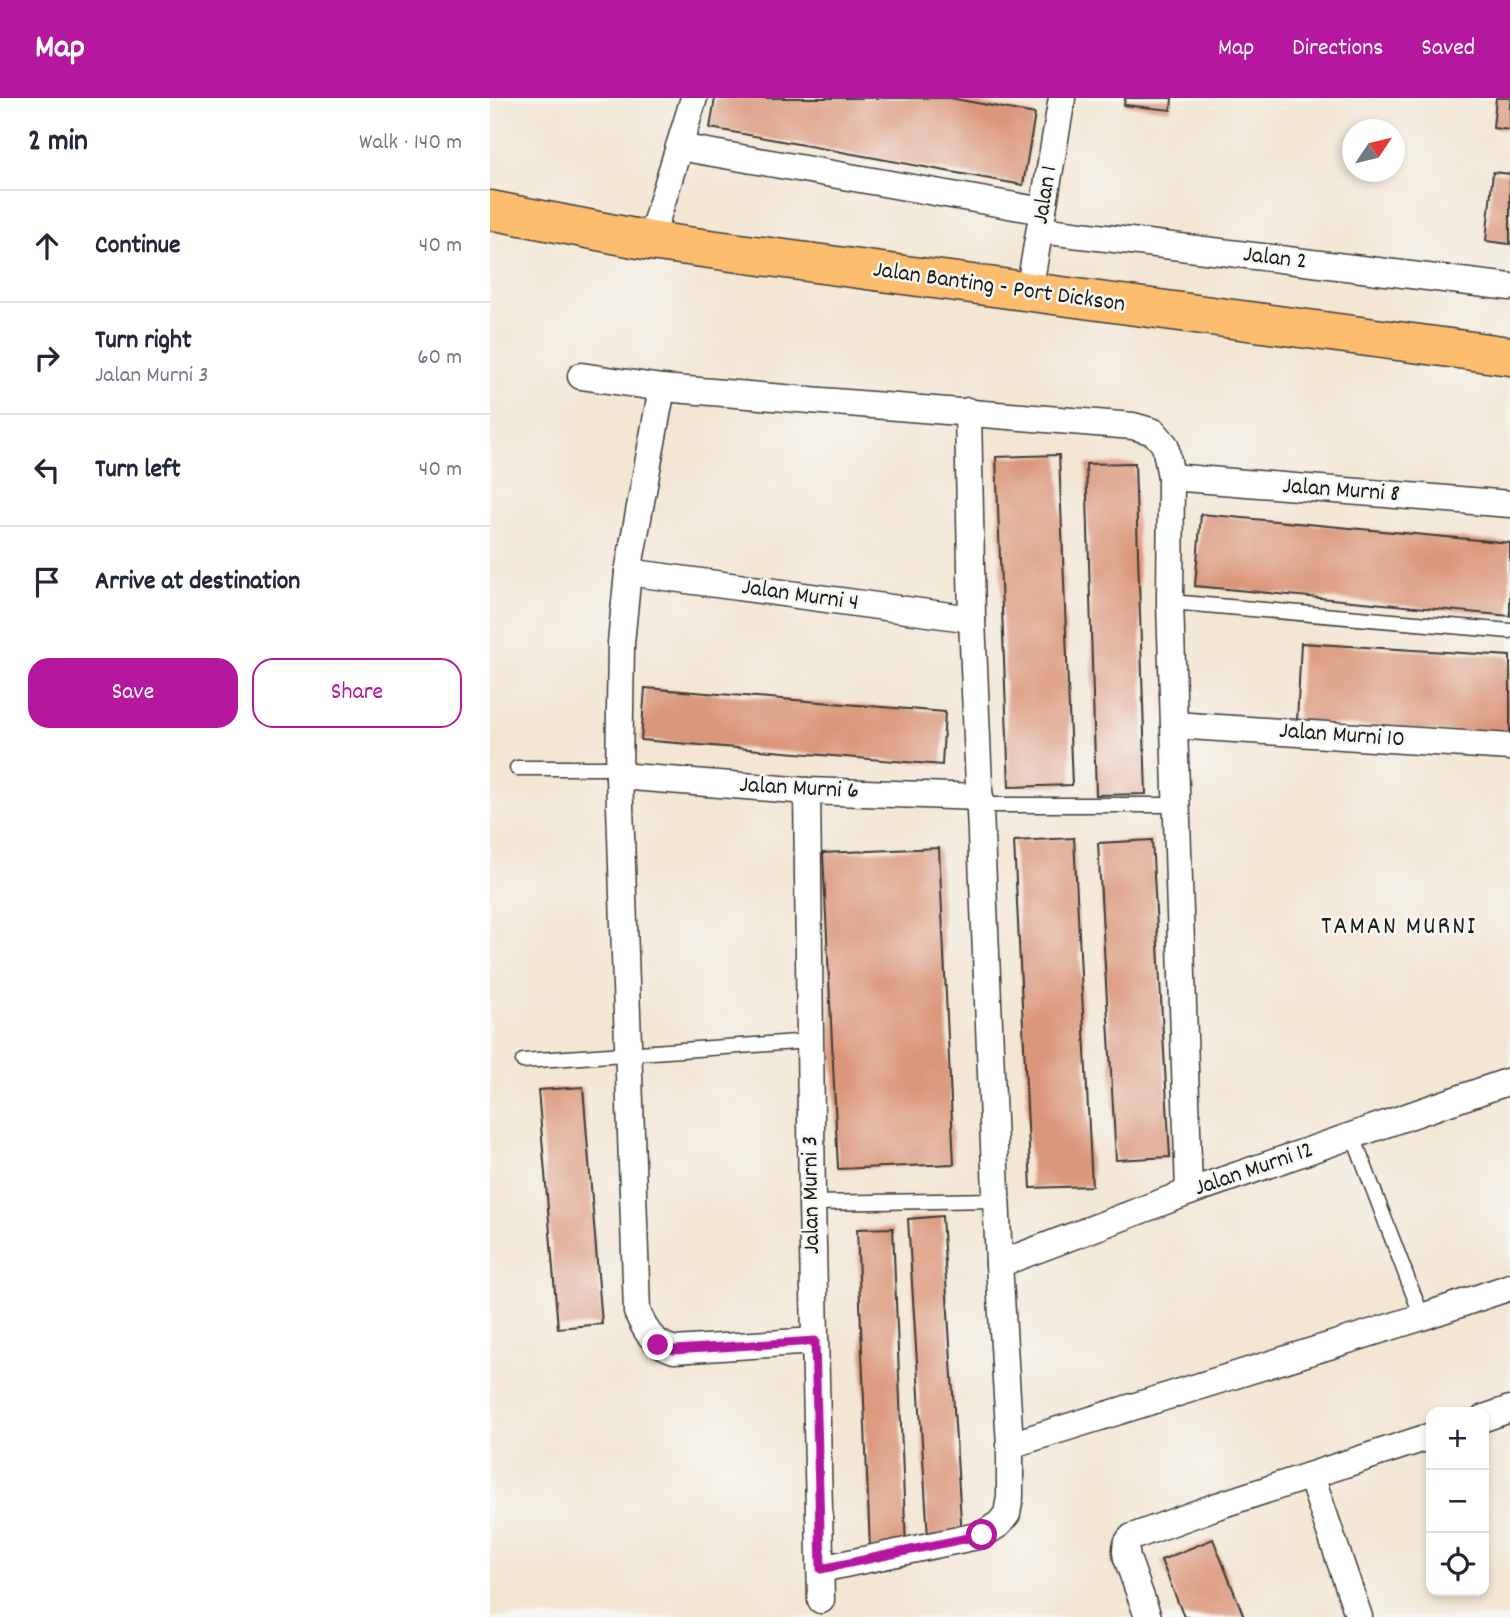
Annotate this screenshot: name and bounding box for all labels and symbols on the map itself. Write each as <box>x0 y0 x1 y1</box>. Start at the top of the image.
north arrow <box>1342 119 1405 182</box>
street label: Jalan 1 <box>1025 163 1067 227</box>
street label: Jalan 2 <box>1241 238 1309 280</box>
street label: Jalan Banting - Port Dickson <box>871 253 1127 323</box>
street label: Jalan Murni 8 <box>1281 470 1401 512</box>
street label: Jalan Murni 4 <box>739 571 861 621</box>
street label: Jalan Murni 10 <box>1278 715 1406 757</box>
street label: Jalan Murni 6 <box>738 769 860 809</box>
district label: TAMAN MURNI <box>1321 909 1477 946</box>
street label: Jalan Murni 12 <box>1190 1134 1318 1206</box>
street label: Jalan Murni 3 <box>794 1135 830 1255</box>
route end <box>642 1329 673 1360</box>
route start <box>966 1519 997 1550</box>

